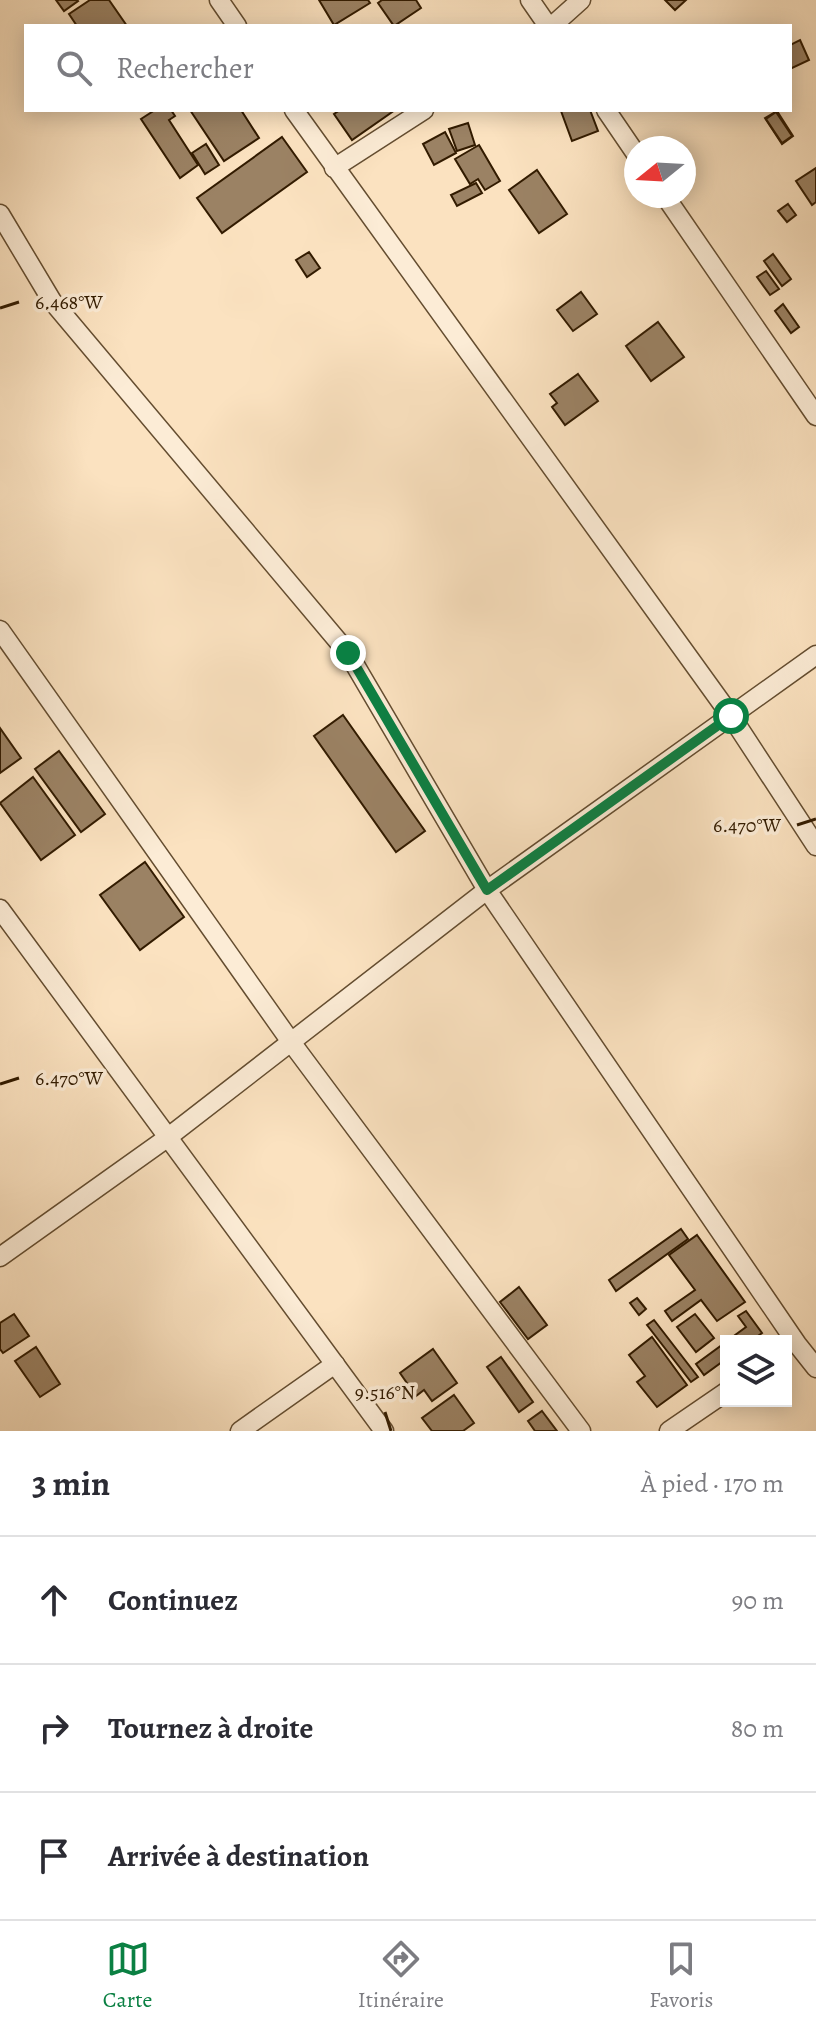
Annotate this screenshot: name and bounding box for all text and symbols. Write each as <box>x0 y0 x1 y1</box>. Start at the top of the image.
search box <box>24 24 792 112</box>
icon: search <box>52 46 96 90</box>
text: Rechercher <box>116 48 254 88</box>
north arrow <box>624 136 696 208</box>
text: 6.468°W <box>35 289 103 316</box>
route end <box>330 635 366 671</box>
route start <box>713 698 749 734</box>
text: 6.470°W <box>713 812 781 839</box>
text: 6.470°W <box>35 1065 103 1092</box>
map controls <box>720 1335 792 1407</box>
button: layers <box>720 1335 792 1407</box>
text: 9.516°N <box>355 1379 415 1406</box>
text: 3 min <box>32 1460 110 1507</box>
text: À pied · 170 m <box>641 1466 784 1501</box>
icon: ahead <box>32 1578 76 1622</box>
text: Continuez <box>108 1580 238 1620</box>
text: 90 m <box>732 1583 784 1618</box>
icon: right <box>32 1706 76 1750</box>
text: Tournez à droite <box>108 1708 313 1748</box>
text: 80 m <box>731 1711 784 1746</box>
icon: arrive <box>32 1834 76 1878</box>
text: Arrivée à destination <box>108 1836 369 1876</box>
tab: Carte <box>103 1937 152 2015</box>
tab: Itinéraire <box>358 1937 444 2015</box>
tab: Favoris <box>649 1937 713 2015</box>

